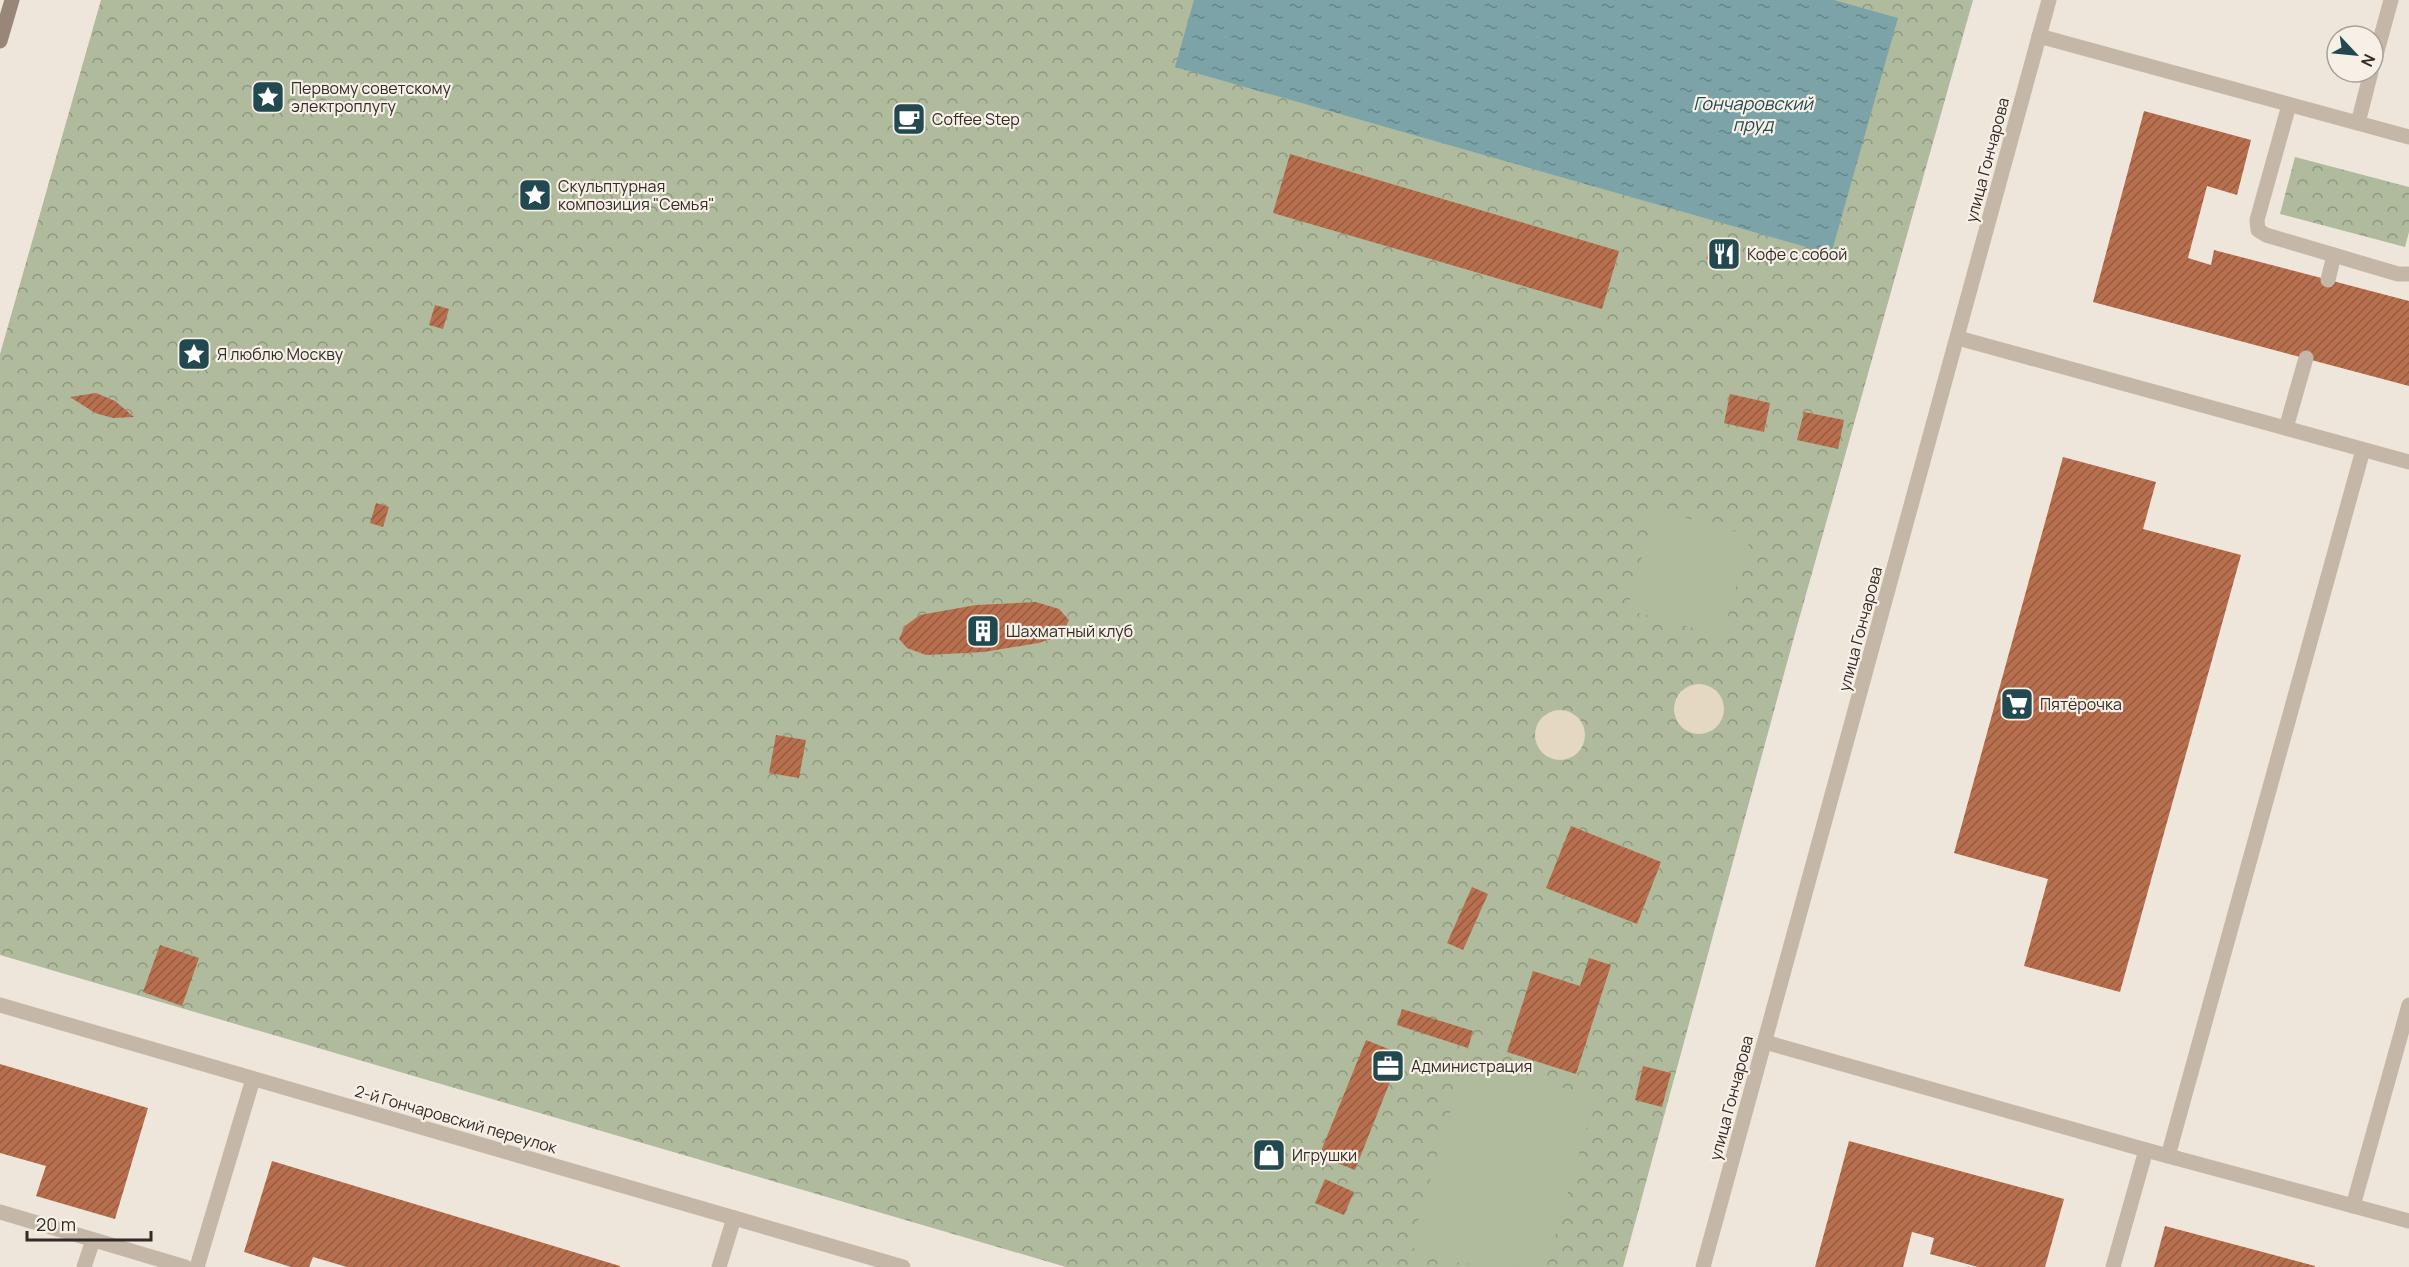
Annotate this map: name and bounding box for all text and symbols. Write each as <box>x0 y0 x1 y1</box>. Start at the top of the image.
north arrow <box>2325 24 2385 84</box>
text: N <box>2356 51 2381 71</box>
place label: Первому советскому электроплугу <box>291 77 452 117</box>
place icon: Первому советскому электроплугу <box>250 79 286 115</box>
water label: Гончаровский пруд <box>1693 91 1815 136</box>
street label: улица Гончарова <box>1960 95 2014 225</box>
cafe icon: Coffee Step <box>891 101 927 137</box>
place label: Coffee Step <box>932 108 1020 130</box>
place label: Скульптурная композиция "Семья" <box>558 175 715 215</box>
place icon: Скульптурная композиция "Семья" <box>517 177 553 213</box>
restaurant icon: Кофе с собой <box>1706 236 1742 272</box>
place label: Кофе с собой <box>1747 243 1847 265</box>
place icon: Я люблю Москву <box>176 336 212 372</box>
place label: Я люблю Москву <box>217 343 344 365</box>
street label: улица Гончарова <box>1833 564 1887 694</box>
building icon: Шахматный клуб <box>965 613 1001 649</box>
place label: Шахматный клуб <box>1006 620 1133 642</box>
supermarket icon: Пятёрочка <box>1999 686 2035 722</box>
place label: Пятёрочка <box>2040 693 2122 715</box>
street label: улица Гончарова <box>1704 1033 1758 1163</box>
office icon: Администрация <box>1370 1048 1406 1084</box>
place label: Администрация <box>1411 1055 1532 1077</box>
street label: 2-й Гончаровский переулок <box>352 1080 561 1159</box>
shop icon: Игрушки <box>1251 1137 1287 1173</box>
place label: Игрушки <box>1292 1144 1357 1166</box>
scale bar <box>27 1204 152 1242</box>
text: 20 m <box>36 1212 76 1236</box>

